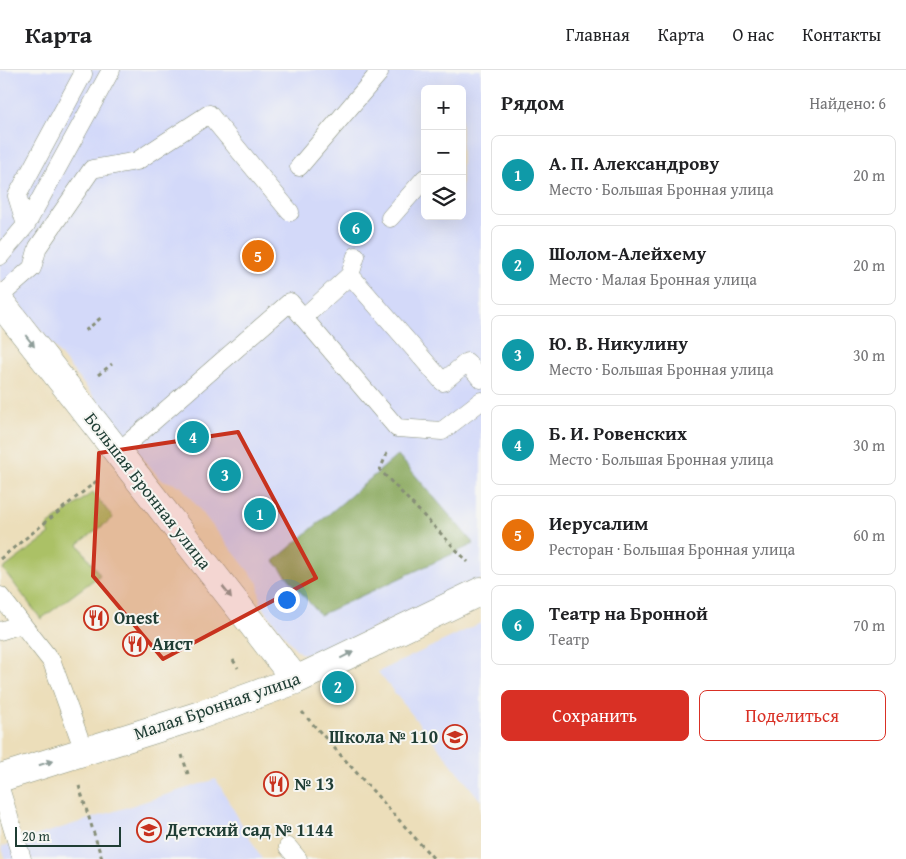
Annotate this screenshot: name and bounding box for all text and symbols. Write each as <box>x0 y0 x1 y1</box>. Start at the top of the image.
text: Карта <box>25 17 92 52</box>
text: Главная <box>566 21 630 48</box>
text: Карта <box>658 21 704 48</box>
text: О нас <box>732 21 774 48</box>
text: Контакты <box>802 21 881 48</box>
map controls <box>421 85 466 220</box>
button: + <box>421 85 466 130</box>
text: Рядом <box>501 87 564 118</box>
text: Найдено: 6 <box>809 91 886 115</box>
button: − <box>421 130 466 175</box>
text: А. П. Александрову <box>549 149 719 177</box>
text: 1 <box>514 163 522 187</box>
text: 20 m <box>853 163 885 187</box>
button: layers <box>421 175 466 220</box>
text: Место · Большая Бронная улица <box>549 177 774 201</box>
pin: 6 <box>340 209 372 247</box>
pin: 5 <box>242 237 274 275</box>
text: Шолом-Алейхему <box>549 239 706 267</box>
text: 2 <box>514 253 522 277</box>
text: 20 m <box>853 253 885 277</box>
text: Место · Малая Бронная улица <box>549 267 757 291</box>
text: Ю. В. Никулину <box>549 329 688 357</box>
one-way arrow <box>25 334 35 347</box>
text: 3 <box>514 343 522 367</box>
text: 30 m <box>853 343 885 367</box>
text: Место · Большая Бронная улица <box>549 357 774 381</box>
street label: Большая Бронная улица <box>78 406 219 575</box>
pin: 4 <box>177 418 209 456</box>
text: Б. И. Ровенских <box>549 419 687 447</box>
text: 4 <box>514 433 522 457</box>
text: 30 m <box>853 433 885 457</box>
text: Место · Большая Бронная улица <box>549 447 774 471</box>
pin: 3 <box>209 456 241 494</box>
pin: 1 <box>244 495 276 533</box>
text: Иерусалим <box>549 509 648 537</box>
text: 5 <box>514 523 522 547</box>
text: 60 m <box>853 523 885 547</box>
text: Ресторан · Большая Бронная улица <box>549 537 795 561</box>
one-way arrow <box>222 586 233 599</box>
your location <box>274 587 300 613</box>
text: Театр на Бронной <box>549 599 708 627</box>
place label: Onest <box>114 604 160 631</box>
restaurant icon: Onest <box>83 605 109 631</box>
text: 6 <box>514 613 522 637</box>
text: 70 m <box>853 613 885 637</box>
text: Театр <box>549 627 589 651</box>
place label: Аист <box>152 630 193 657</box>
restaurant icon: Аист <box>122 631 148 657</box>
one-way arrow <box>340 651 354 659</box>
street label: Малая Бронная улица <box>130 664 304 747</box>
pin: 2 <box>322 668 354 706</box>
button: Сохранить <box>501 690 689 741</box>
button: Поделиться <box>699 690 886 741</box>
place label: Школа № 110 <box>329 723 438 750</box>
school or university icon: Школа № 110 <box>442 724 468 750</box>
one-way arrow <box>39 759 54 766</box>
place label: № 13 <box>294 770 334 797</box>
restaurant icon: № 13 <box>263 771 289 797</box>
place label: Детский сад № 1144 <box>165 816 334 843</box>
school or university icon: Детский сад № 1144 <box>136 817 162 843</box>
scale bar <box>15 824 121 847</box>
text: 20 m <box>22 826 50 846</box>

